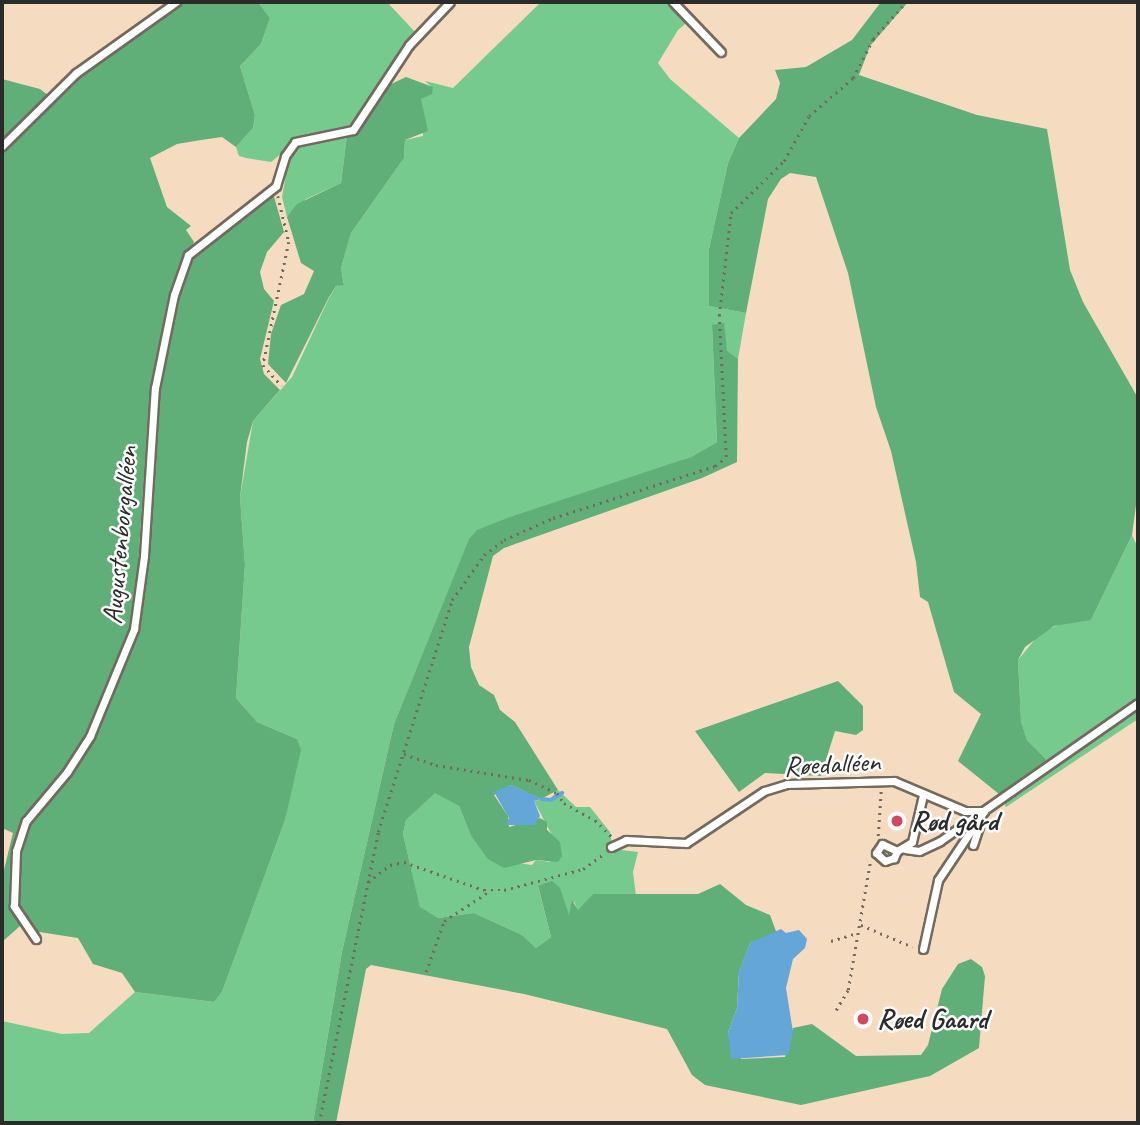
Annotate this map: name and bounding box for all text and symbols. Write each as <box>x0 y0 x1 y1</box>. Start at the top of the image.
street label: Augustenborgalléen <box>95 445 145 625</box>
street label: Røedalléen <box>783 745 881 783</box>
place label: Rød gård <box>911 804 998 838</box>
marker: Rød gård <box>889 813 905 829</box>
place label: Røed Gaard <box>877 1002 989 1036</box>
marker: Røed Gaard <box>855 1011 871 1027</box>

